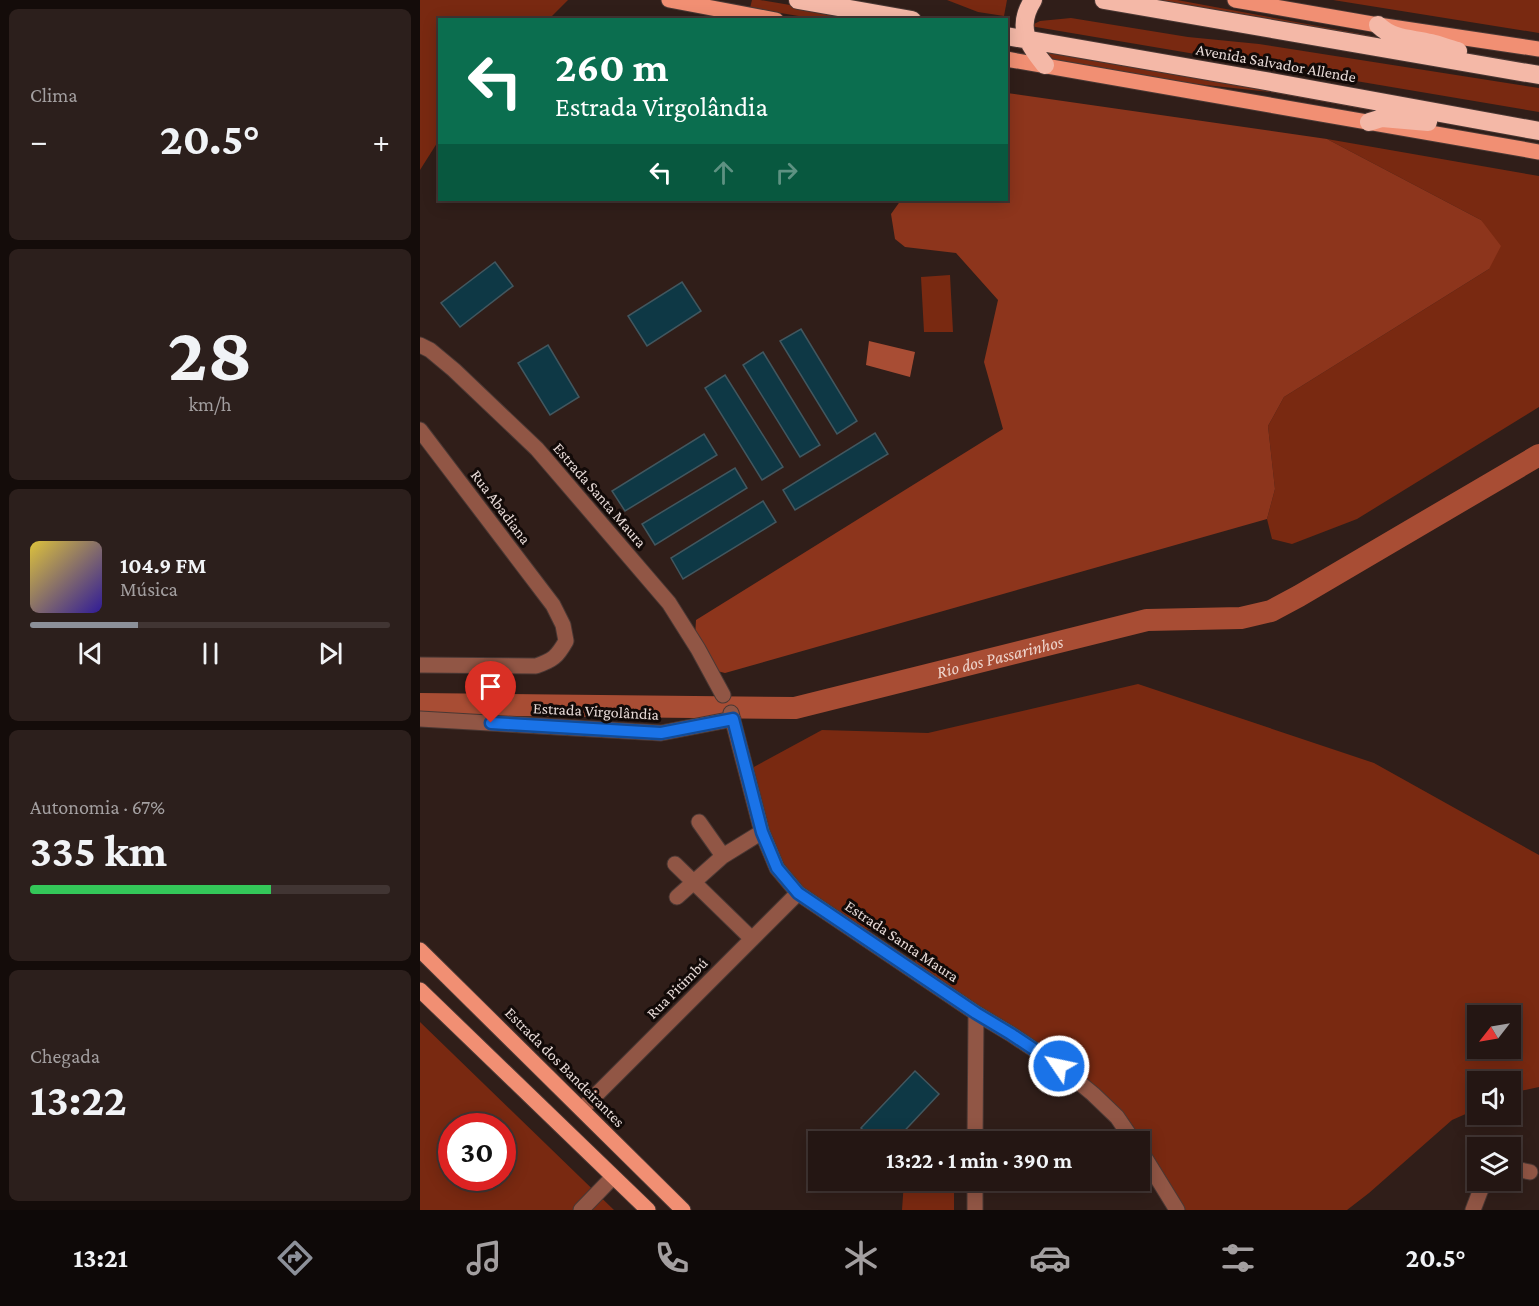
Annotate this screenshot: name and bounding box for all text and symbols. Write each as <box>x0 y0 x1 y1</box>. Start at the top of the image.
street label: Avenida Salvador Allende <box>1195 41 1357 85</box>
icon: left <box>456 42 534 120</box>
text: 260 m <box>555 43 669 90</box>
text: Clima <box>30 84 78 106</box>
text: Estrada Virgolândia <box>555 92 768 122</box>
text: 20.5° <box>160 114 260 164</box>
text: − <box>30 122 47 159</box>
text: + <box>373 122 390 159</box>
icon: left <box>644 156 677 189</box>
icon: ahead <box>707 156 740 189</box>
icon: right <box>770 156 803 189</box>
text: 28 <box>167 310 253 397</box>
text: km/h <box>188 393 232 415</box>
street label: Estrada Santa Maura <box>550 439 650 551</box>
street label: Rua Abadiana <box>468 467 535 548</box>
text: 104.9 FM <box>120 553 206 578</box>
text: Música <box>120 578 178 600</box>
water label: Rio dos Passarinhos <box>934 631 1066 682</box>
icon: previous <box>74 637 107 670</box>
icon: pause <box>194 637 227 670</box>
icon: next <box>314 637 347 670</box>
pin <box>465 661 516 723</box>
icon: arrive <box>474 670 507 703</box>
street label: Estrada Virgolândia <box>533 699 660 724</box>
text: Autonomia · 67% <box>30 796 165 818</box>
text: 335 km <box>30 826 167 876</box>
street label: Estrada Santa Maura <box>842 897 962 986</box>
street label: Rua Pitimbú <box>643 954 711 1022</box>
street label: Estrada dos Bandeirantes <box>502 1004 628 1130</box>
north arrow <box>1467 1005 1521 1059</box>
map controls <box>1467 1005 1521 1191</box>
position arrow <box>1027 1034 1091 1098</box>
text: Chegada <box>30 1045 100 1067</box>
button: sound <box>1467 1071 1521 1125</box>
text: 13:22 <box>30 1075 127 1125</box>
speed limit sign: 30 <box>438 1113 516 1191</box>
button: layers <box>1467 1137 1521 1191</box>
text: 13:22 · 1 min · 390 m <box>886 1148 1072 1173</box>
icon: directions <box>274 1237 316 1279</box>
icon: music <box>463 1237 505 1279</box>
icon: phone <box>651 1237 693 1279</box>
icon: climate <box>840 1237 882 1279</box>
icon: car <box>1029 1237 1071 1279</box>
icon: filters <box>1217 1237 1259 1279</box>
text: 13:21 <box>73 1243 128 1273</box>
text: 20.5° <box>1406 1243 1466 1273</box>

